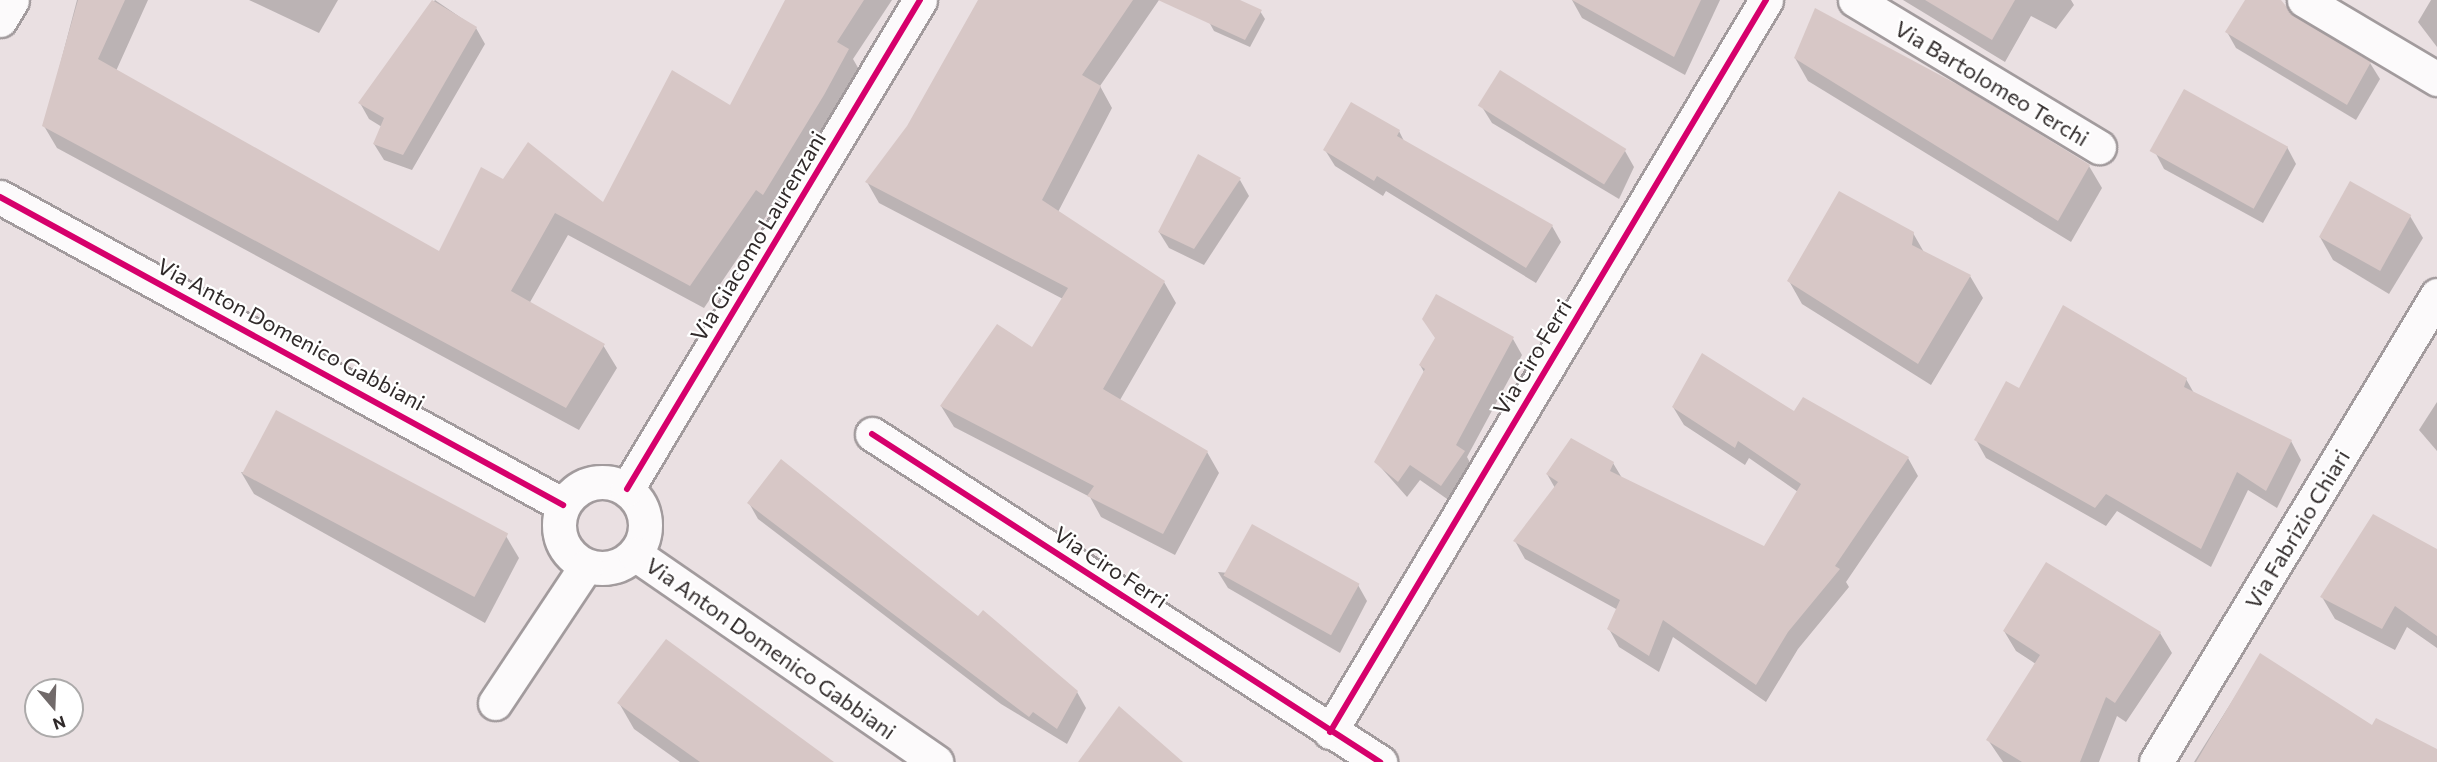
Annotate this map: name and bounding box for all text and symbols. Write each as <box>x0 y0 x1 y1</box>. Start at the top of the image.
street label: Via Bartolomeo Terchi <box>1890 15 2094 151</box>
street label: Via Giacomo Laurenzani <box>685 126 831 346</box>
street label: Via Anton Domenico Gabbiani <box>153 252 429 416</box>
street label: Via Ciro Ferri <box>1487 295 1577 419</box>
street label: Via Fabrizio Chiari <box>2239 445 2355 613</box>
street label: Via Ciro Ferri <box>1049 521 1173 613</box>
street label: Via Anton Domenico Gabbiani <box>641 551 901 745</box>
north arrow <box>24 678 84 738</box>
text: N <box>51 713 68 735</box>

